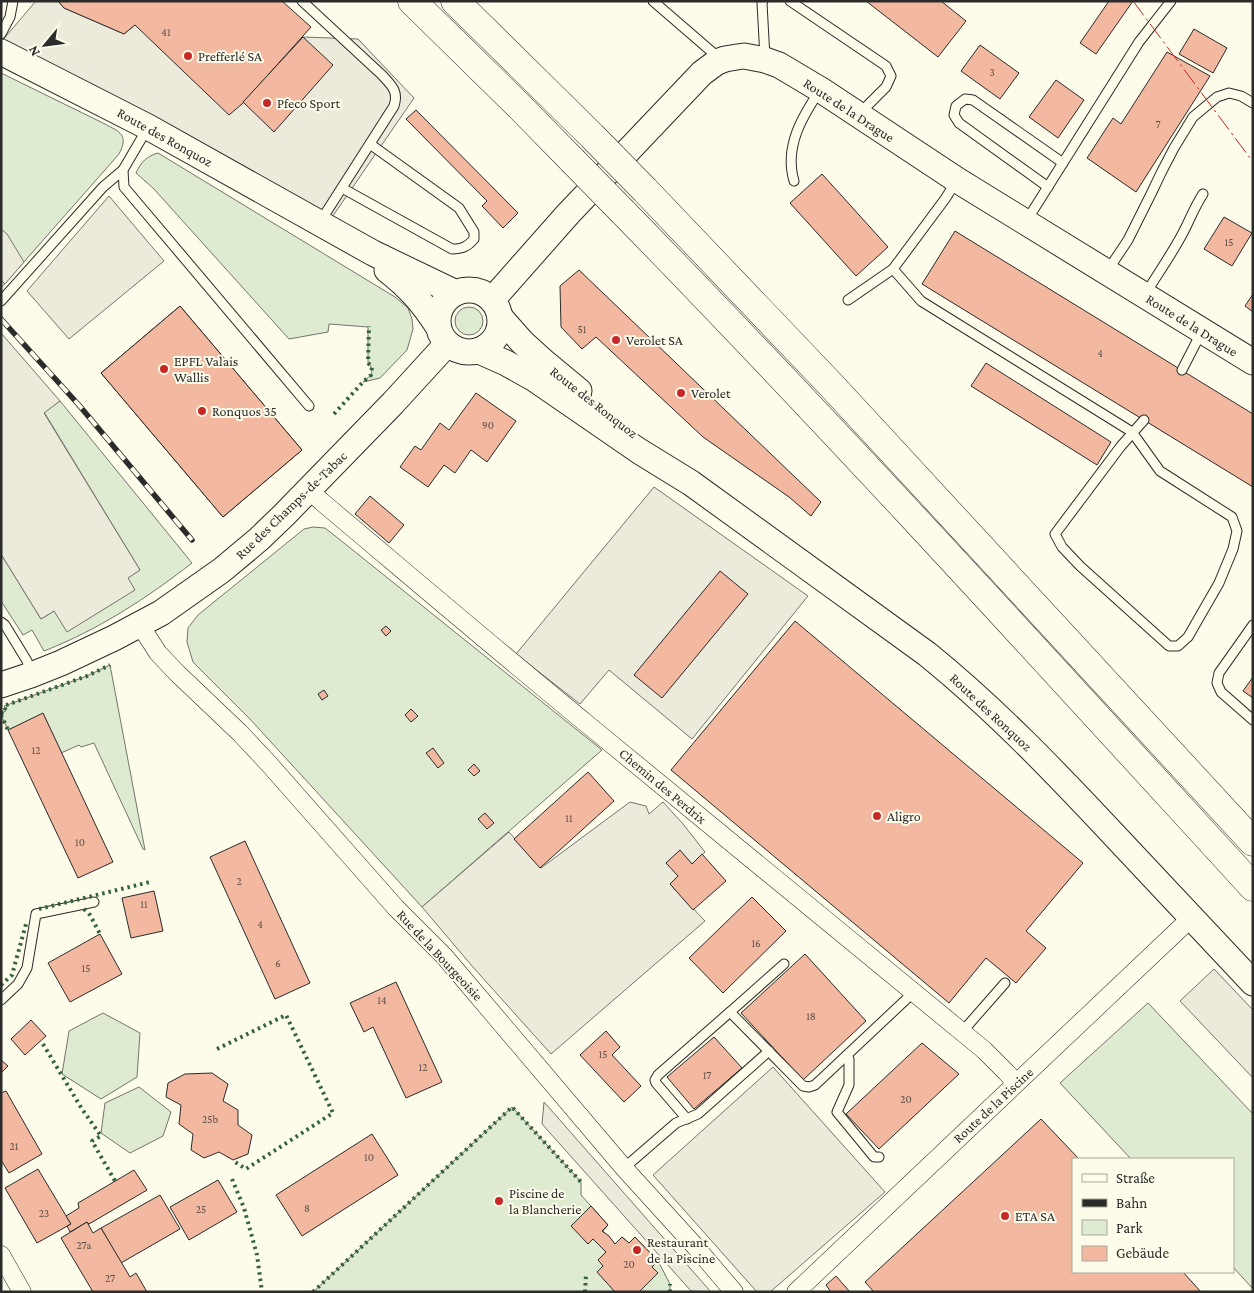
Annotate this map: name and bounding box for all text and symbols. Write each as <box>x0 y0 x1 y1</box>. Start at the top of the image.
north arrow <box>20 20 70 70</box>
house number: 41 <box>161 26 171 38</box>
text: N <box>24 43 43 59</box>
place label: Prefferlé SA <box>198 48 262 64</box>
marker: Prefferlé SA <box>182 50 194 62</box>
house number: 3 <box>989 66 995 78</box>
street label: Route de la Drague <box>801 75 897 145</box>
place label: Pfeco Sport <box>277 95 340 111</box>
marker: Pfeco Sport <box>261 97 273 109</box>
street label: Route des Ronquoz <box>115 104 215 170</box>
house number: 7 <box>1155 118 1161 130</box>
house number: 15 <box>1225 236 1233 248</box>
street label: Route de la Drague <box>1143 290 1241 360</box>
house number: 51 <box>578 323 587 335</box>
place label: Verolet SA <box>626 332 683 348</box>
marker: Verolet SA <box>610 334 622 346</box>
house number: 4 <box>1097 347 1103 359</box>
place label: EPFL Valais Wallis <box>174 353 238 385</box>
marker: EPFL Valais Wallis <box>158 363 170 375</box>
street label: Route des Ronquoz <box>547 363 641 441</box>
place label: Verolet <box>691 385 731 401</box>
marker: Verolet <box>675 387 687 399</box>
place label: Ronquos 35 <box>212 403 277 419</box>
marker: Ronquos 35 <box>196 405 208 417</box>
house number: 90 <box>482 419 494 431</box>
street label: Rue des Champs-de-Tabac <box>232 447 350 562</box>
street label: Route des Ronquoz <box>947 670 1035 754</box>
house number: 12 <box>32 744 40 756</box>
street label: Chemin des Perdrix <box>616 745 710 827</box>
place label: Aligro <box>887 808 921 824</box>
marker: Aligro <box>871 810 883 822</box>
house number: 11 <box>565 812 573 824</box>
house number: 10 <box>75 836 85 848</box>
house number: 2 <box>236 875 242 887</box>
house number: 11 <box>140 898 148 910</box>
street label: Rue de la Bourgeoisie <box>394 906 486 1004</box>
house number: 4 <box>257 918 263 930</box>
house number: 16 <box>751 937 761 949</box>
house number: 6 <box>275 957 281 969</box>
house number: 15 <box>82 962 90 974</box>
house number: 14 <box>377 994 387 1006</box>
house number: 18 <box>806 1010 816 1022</box>
house number: 15 <box>599 1048 607 1060</box>
house number: 12 <box>419 1061 427 1073</box>
street label: Route de la Piscine <box>950 1064 1036 1146</box>
house number: 17 <box>703 1069 711 1081</box>
house number: 20 <box>900 1093 912 1105</box>
house number: 25b <box>202 1113 218 1125</box>
house number: 21 <box>10 1140 19 1152</box>
house number: 10 <box>364 1151 374 1163</box>
legend <box>1072 1158 1234 1273</box>
text: Straße <box>1116 1170 1155 1186</box>
place label: Piscine de la Blancherie <box>509 1185 581 1217</box>
marker: Piscine de la Blancherie <box>493 1195 505 1207</box>
text: Bahn <box>1116 1195 1147 1211</box>
house number: 8 <box>304 1202 310 1214</box>
house number: 25 <box>196 1203 206 1215</box>
house number: 23 <box>39 1207 49 1219</box>
place label: ETA SA <box>1015 1208 1055 1224</box>
marker: ETA SA <box>999 1210 1011 1222</box>
text: Park <box>1116 1220 1143 1236</box>
place label: Restaurant de la Piscine <box>647 1234 715 1266</box>
house number: 27a <box>77 1239 91 1251</box>
marker: Restaurant de la Piscine <box>631 1244 643 1256</box>
text: Gebäude <box>1116 1245 1170 1261</box>
house number: 20 <box>623 1258 635 1270</box>
house number: 27 <box>105 1272 115 1284</box>

